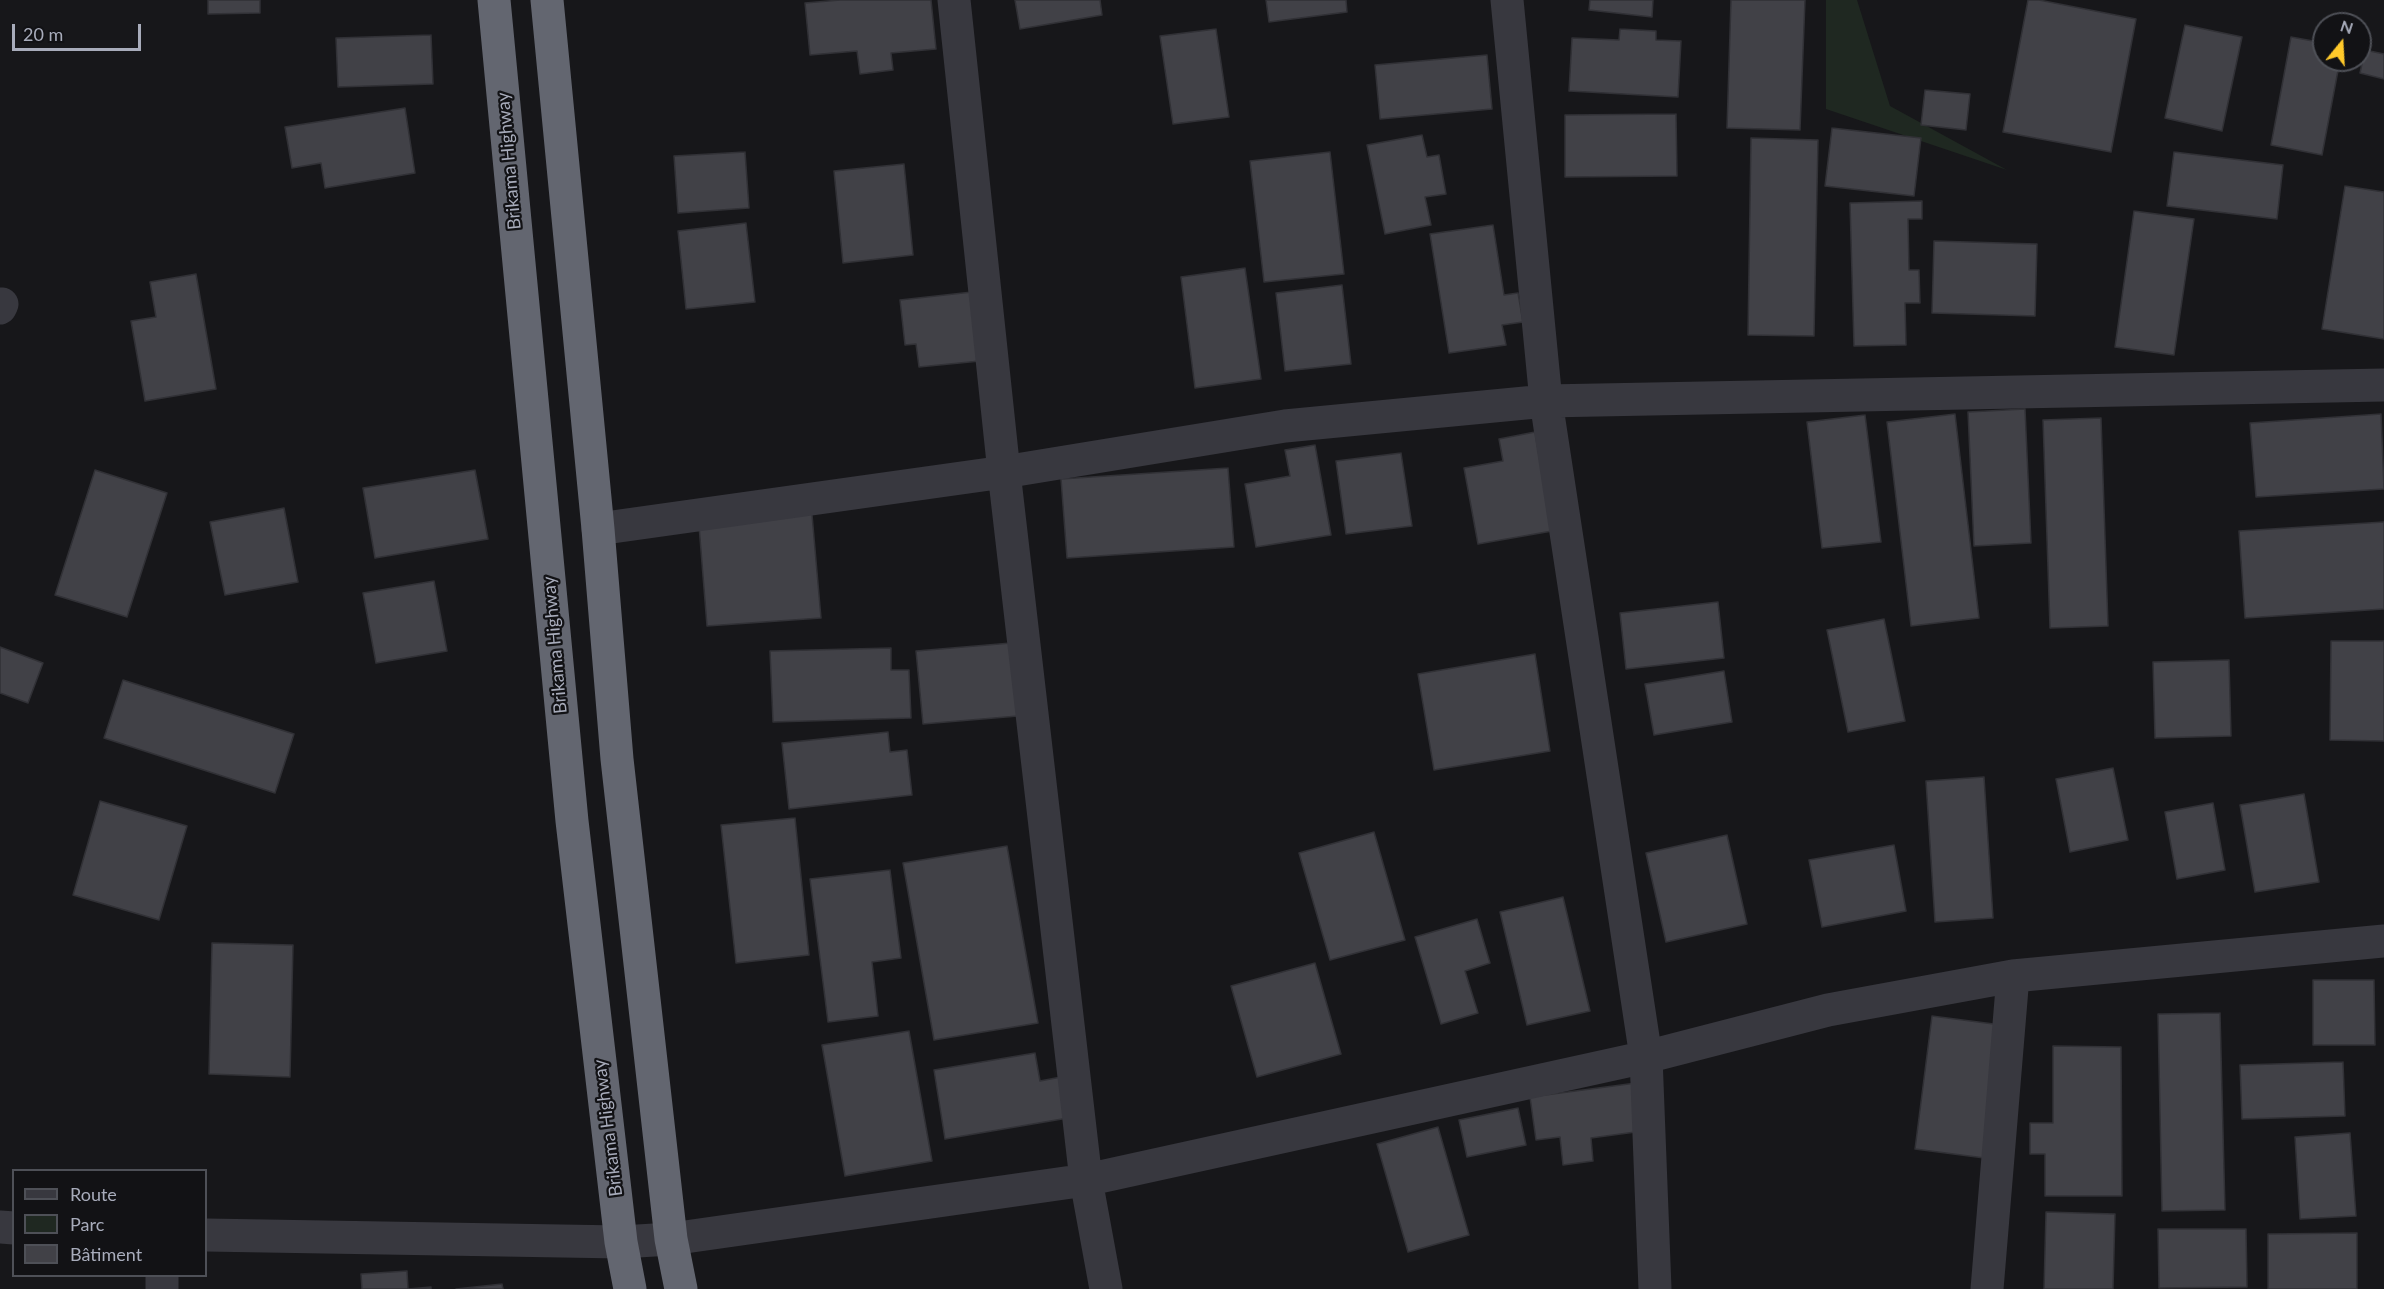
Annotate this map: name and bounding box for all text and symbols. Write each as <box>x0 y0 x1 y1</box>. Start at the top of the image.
scale bar <box>15 12 144 50</box>
north arrow <box>2312 12 2372 72</box>
text: N <box>2338 15 2356 37</box>
text: 20 m <box>23 23 63 45</box>
street label: Brikama Highway <box>492 91 526 231</box>
street label: Brikama Highway <box>538 575 572 715</box>
street label: Brikama Highway <box>589 1058 627 1198</box>
legend <box>12 1169 207 1277</box>
text: Route <box>70 1183 117 1205</box>
text: Parc <box>70 1213 104 1235</box>
text: Bâtiment <box>70 1243 142 1265</box>

